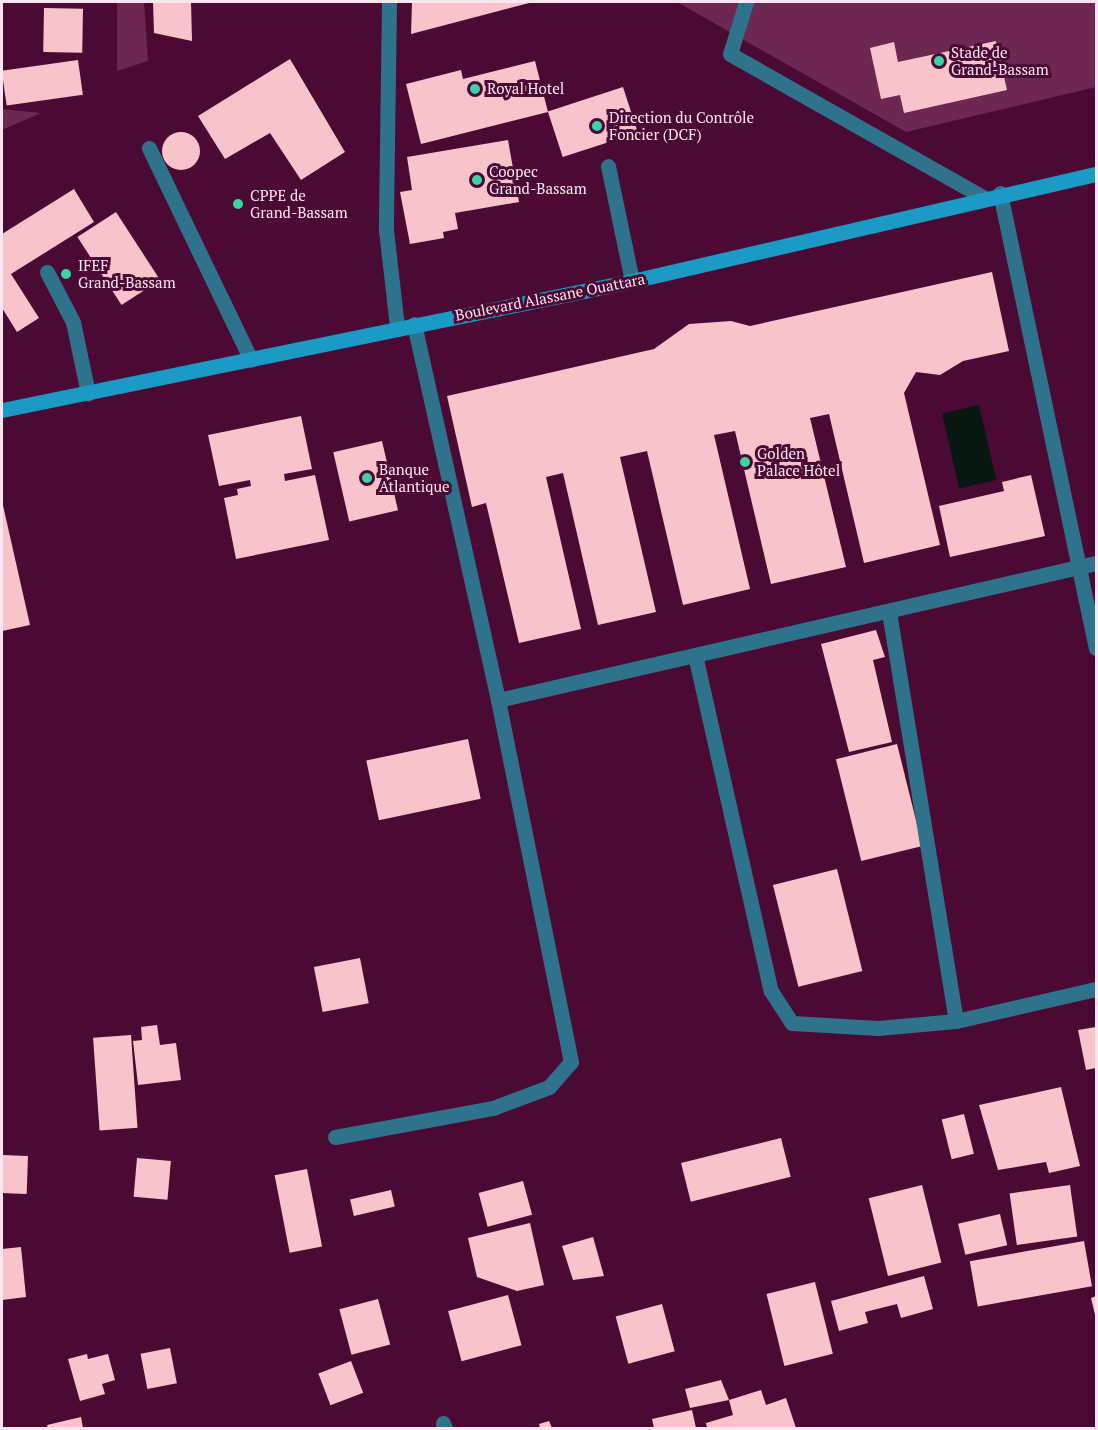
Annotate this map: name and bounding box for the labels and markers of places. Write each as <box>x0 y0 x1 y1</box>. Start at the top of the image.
place label: Stade de Grand-Bassam <box>951 43 1049 78</box>
marker: Stade de Grand-Bassam <box>932 54 946 68</box>
place label: Royal Hotel <box>487 80 564 98</box>
marker: Royal Hotel <box>468 82 482 96</box>
place label: Direction du Contrôle Foncier (DCF) <box>609 108 754 143</box>
marker: Direction du Contrôle Foncier (DCF) <box>590 119 604 133</box>
place label: Coopec Grand-Bassam <box>489 162 587 197</box>
marker: Coopec Grand-Bassam <box>470 173 484 187</box>
place label: CPPE de Grand-Bassam <box>250 186 348 221</box>
marker: CPPE de Grand-Bassam <box>231 197 245 211</box>
place label: IFEF Grand-Bassam <box>78 256 176 291</box>
marker: IFEF Grand-Bassam <box>59 267 73 281</box>
place label: Golden Palace Hôtel <box>757 444 840 479</box>
marker: Golden Palace Hôtel <box>738 455 752 469</box>
place label: Banque Atlantique <box>379 460 450 495</box>
marker: Banque Atlantique <box>360 471 374 485</box>

